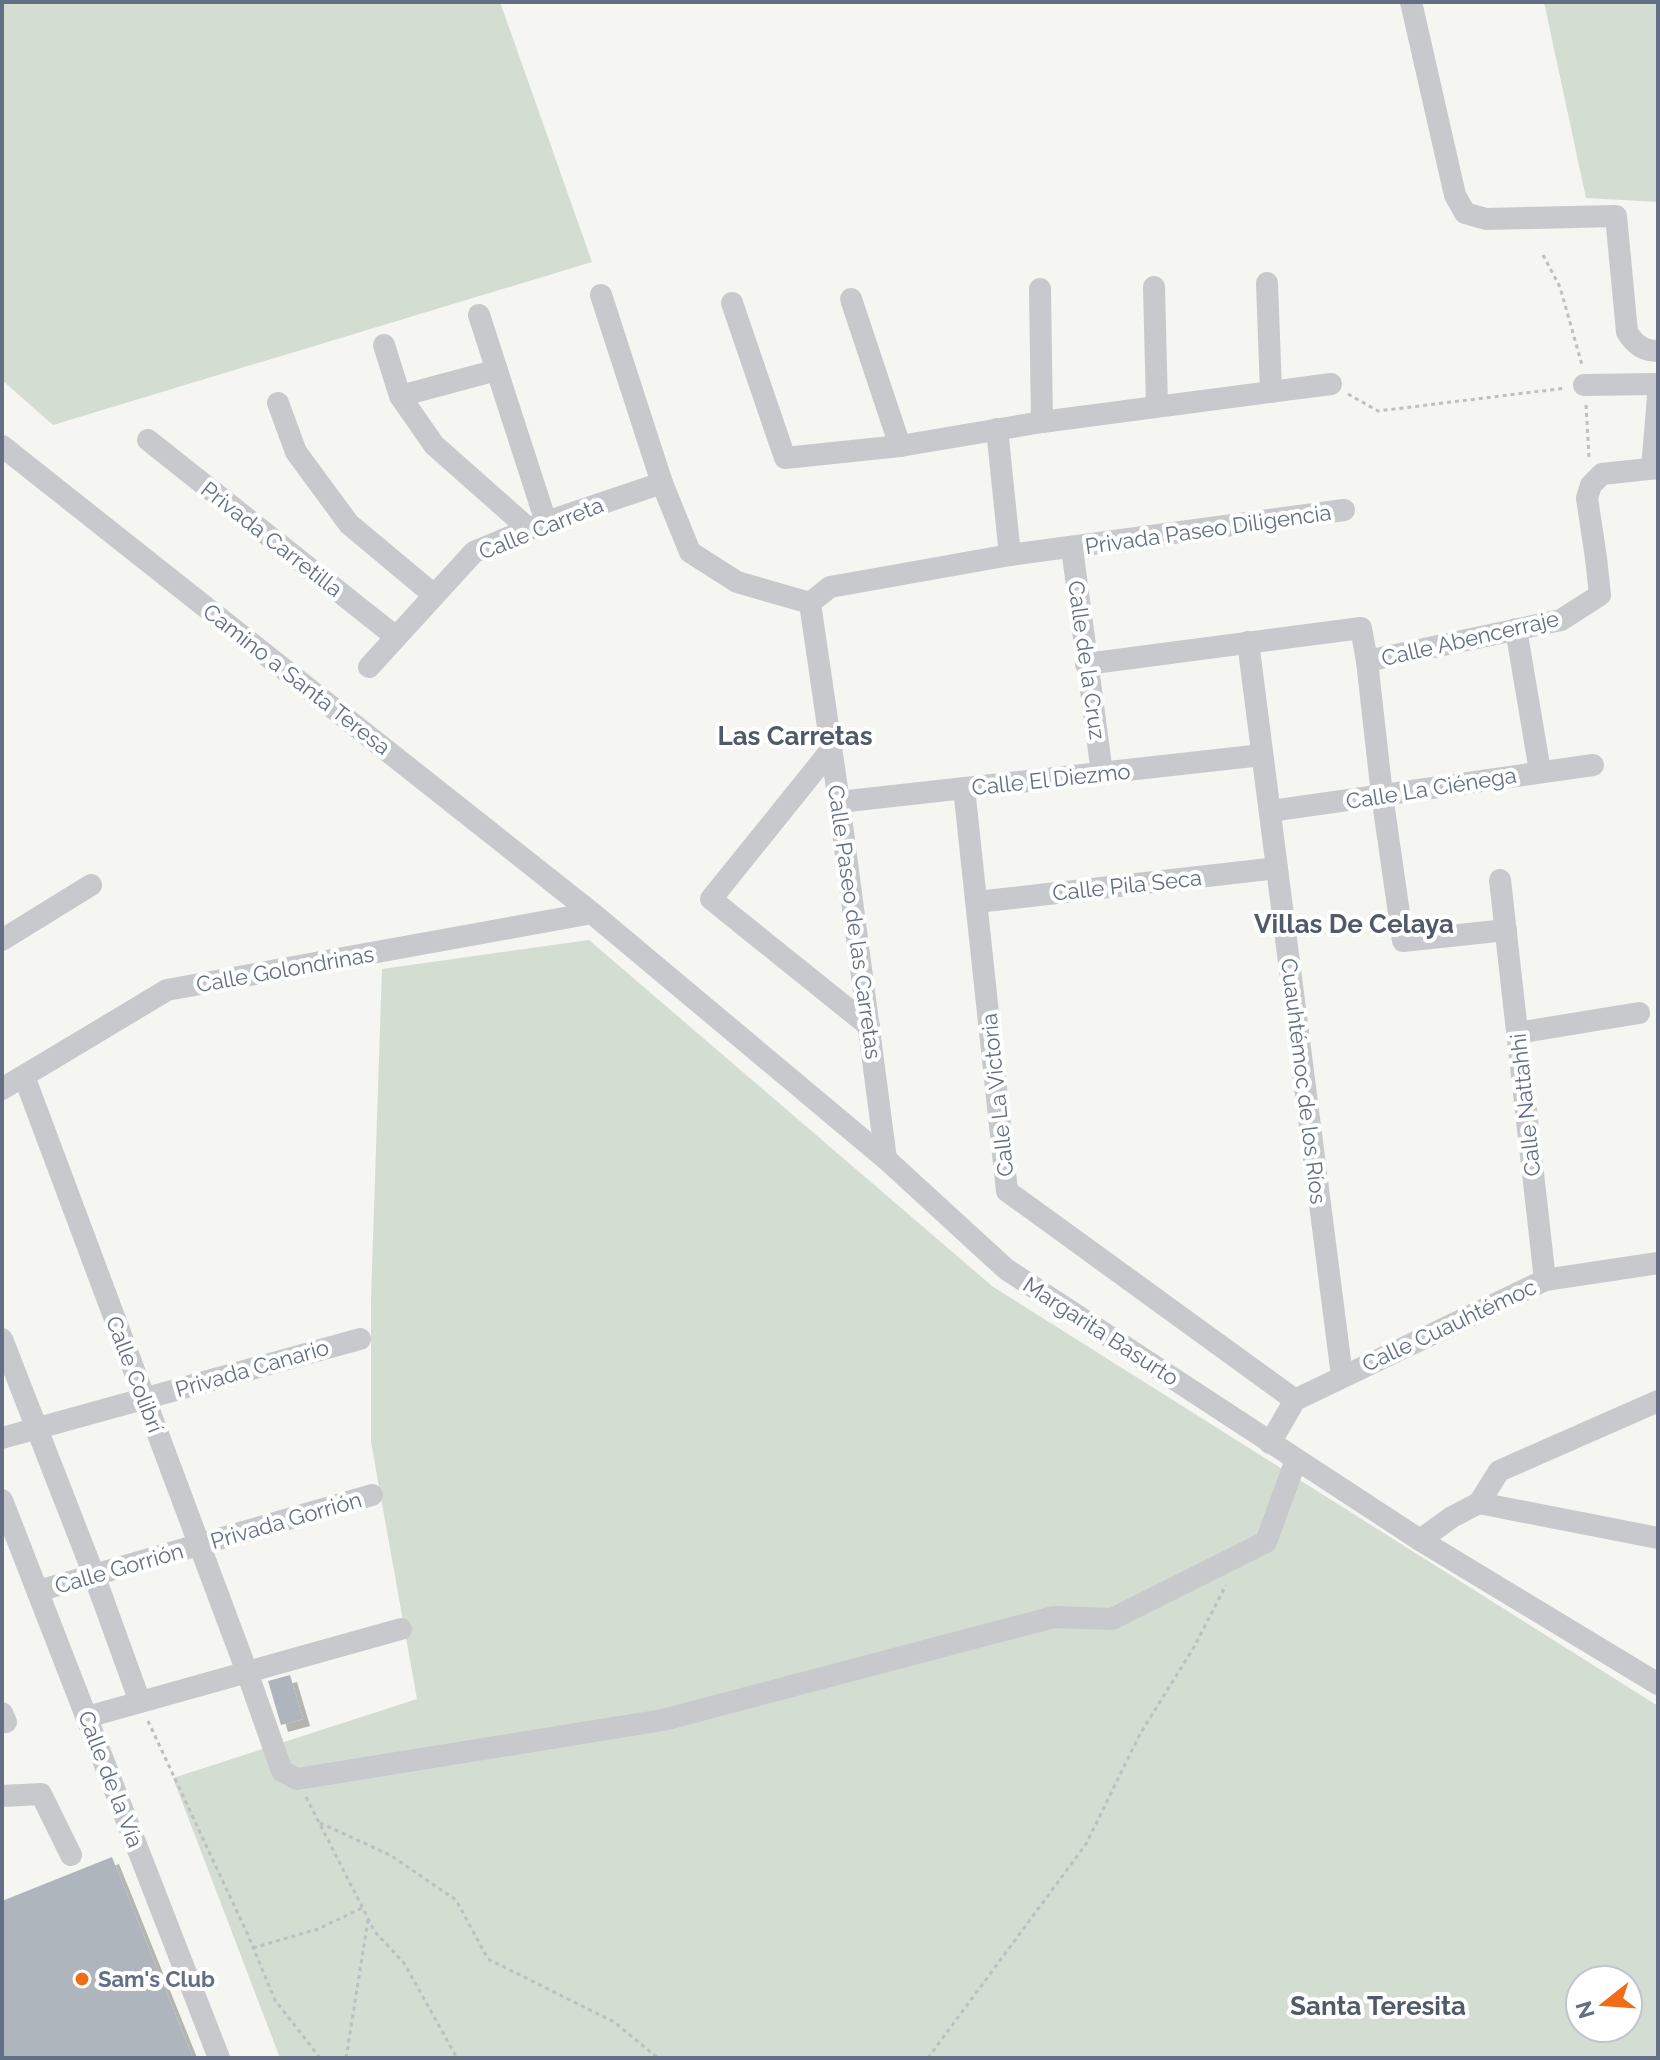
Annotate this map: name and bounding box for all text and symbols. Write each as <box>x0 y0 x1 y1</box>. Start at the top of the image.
street label: Privada Carretilla <box>196 476 348 602</box>
street label: Calle Carreta <box>475 491 607 565</box>
street label: Privada Paseo Diligencia <box>1083 499 1333 559</box>
street label: Calle de la Cruz <box>1063 579 1111 741</box>
street label: Camino a Santa Teresa <box>198 598 396 760</box>
street label: Calle Abencerraje <box>1379 605 1561 671</box>
district label: Las Carretas <box>717 721 873 751</box>
street label: Calle El Diezmo <box>970 758 1132 800</box>
street label: Calle La Ciénega <box>1344 762 1518 814</box>
street label: Calle Paseo de las Carretas <box>823 783 887 1061</box>
street label: Calle Pila Seca <box>1051 864 1203 906</box>
district label: Villas De Celaya <box>1254 909 1454 939</box>
street label: Calle Golondrinas <box>194 941 376 997</box>
street label: Cuauhtémoc de los Ríos <box>1276 957 1332 1205</box>
street label: Calle La Victoria <box>976 1012 1018 1178</box>
street label: Calle Nattahhi <box>1505 1032 1545 1178</box>
street label: Margarita Basurto <box>1018 1271 1184 1391</box>
street label: Calle Cuauhtémoc <box>1358 1273 1540 1377</box>
street label: Calle Colibrí <box>101 1312 169 1436</box>
street label: Privada Canario <box>172 1334 332 1402</box>
street label: Privada Gorrión <box>207 1486 365 1554</box>
street label: Calle Gorrión <box>52 1537 186 1599</box>
street label: Calle de la Vía <box>73 1707 149 1851</box>
north arrow <box>1564 1964 1644 2044</box>
place label: Sam's Club <box>98 1966 215 1992</box>
marker: Sam's Club <box>73 1970 91 1988</box>
district label: Santa Teresita <box>1290 1991 1466 2021</box>
text: N <box>1570 1998 1600 2022</box>

